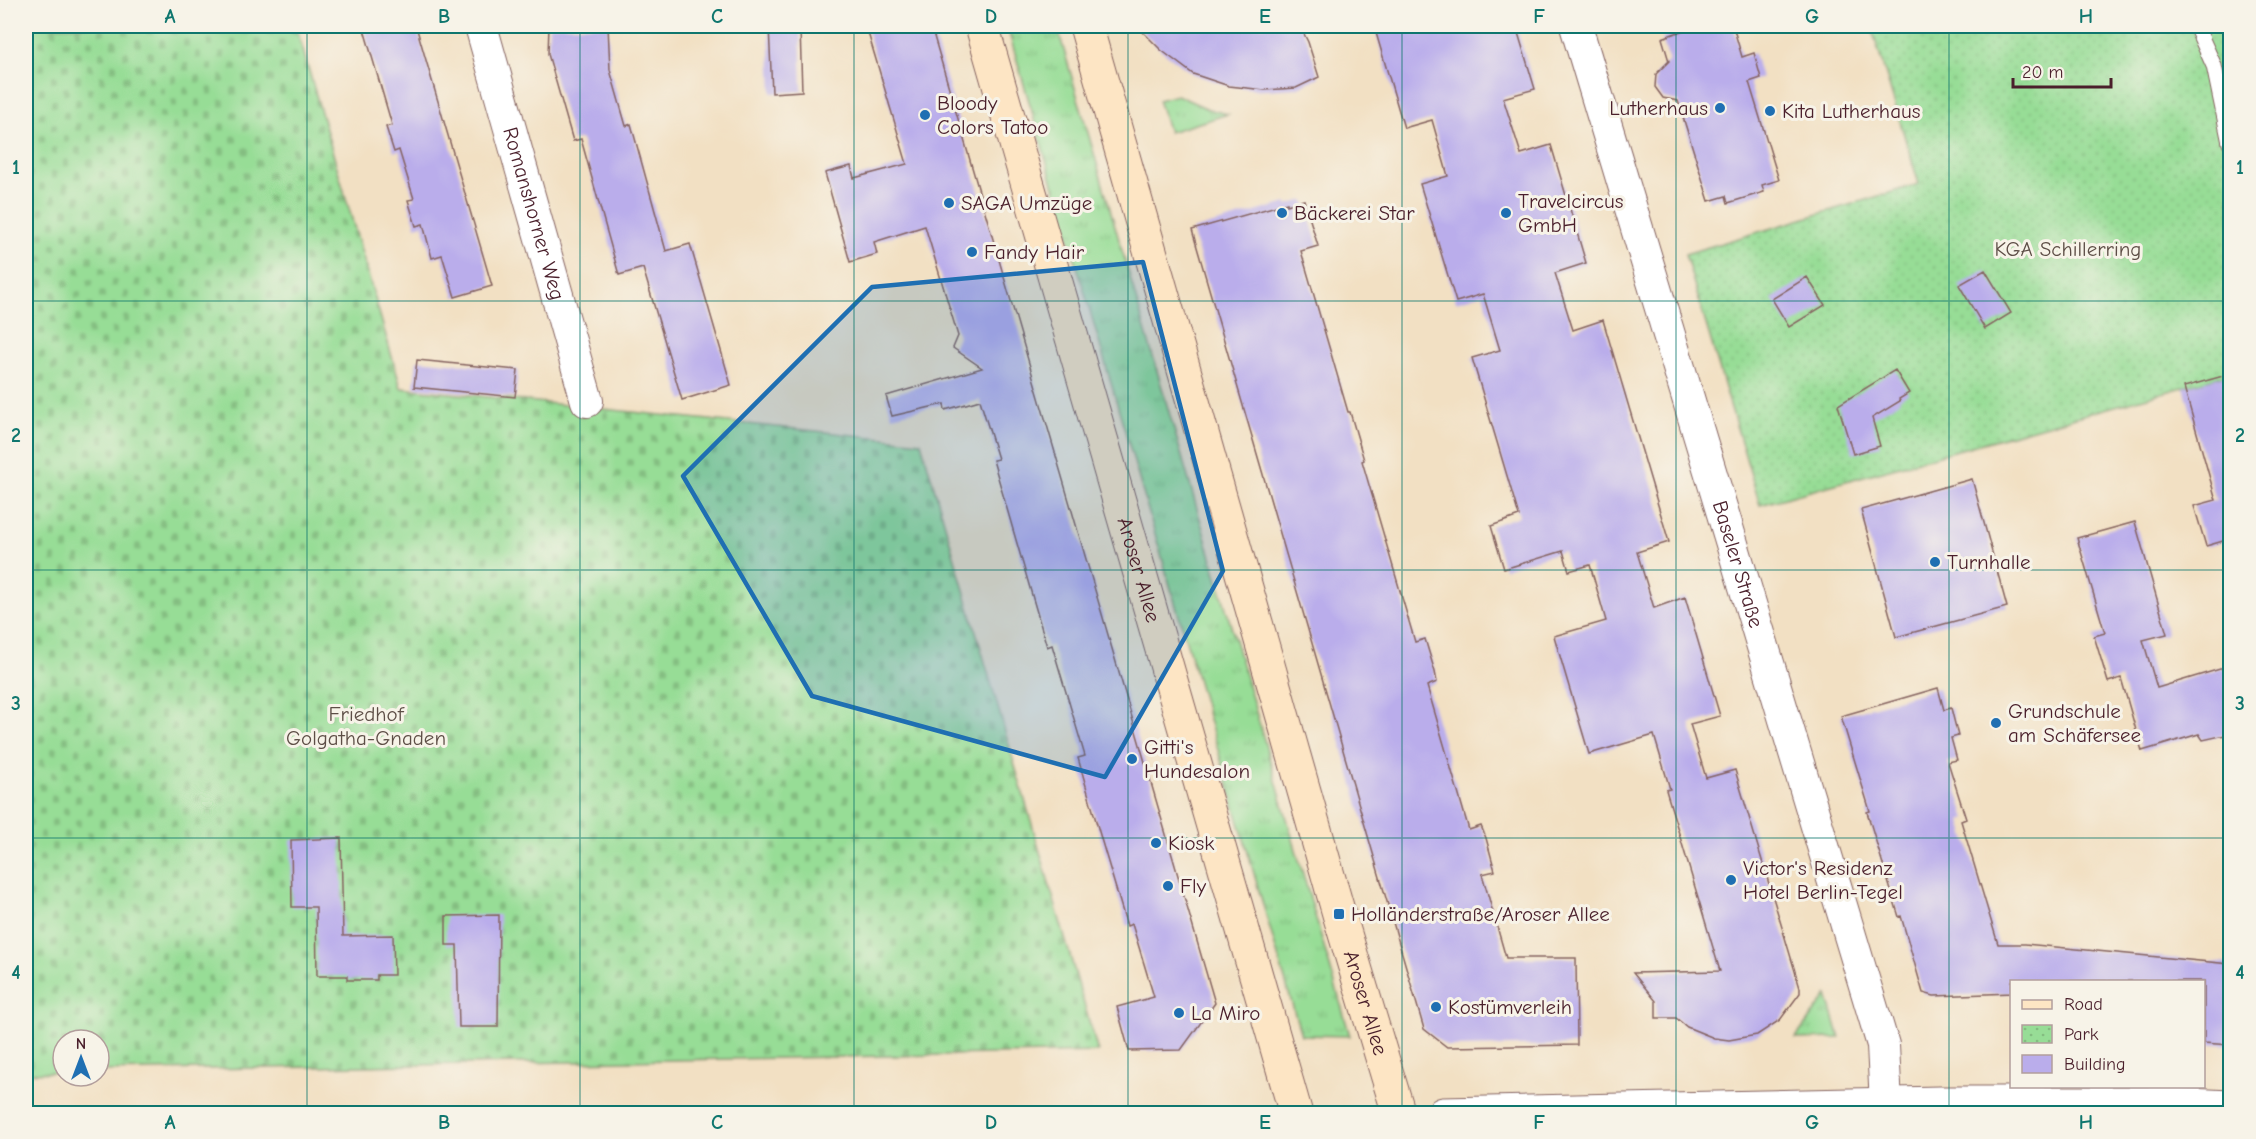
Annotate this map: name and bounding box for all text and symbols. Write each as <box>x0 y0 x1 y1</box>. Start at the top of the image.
text: A <box>164 5 176 28</box>
text: B <box>438 5 450 28</box>
text: C <box>711 5 723 28</box>
text: D <box>985 5 997 28</box>
text: E <box>1259 5 1271 28</box>
text: F <box>1533 5 1545 28</box>
text: G <box>1805 5 1819 28</box>
text: H <box>2079 5 2093 28</box>
scale bar <box>2013 51 2110 89</box>
text: 20 m <box>2022 62 2063 83</box>
place label: Bloody Colors Tatoo <box>937 91 1048 139</box>
place label: Lutherhaus <box>1609 96 1708 120</box>
place label: Kita Lutherhaus <box>1782 99 1920 123</box>
marker: Lutherhaus <box>1713 101 1727 115</box>
marker: Kita Lutherhaus <box>1763 104 1777 118</box>
marker: Bloody Colors Tatoo <box>918 108 932 122</box>
street label: Romanshorner Weg <box>498 124 570 303</box>
text: 1 <box>12 156 20 179</box>
text: 1 <box>2236 156 2244 179</box>
place label: Travelcircus GmbH <box>1518 189 1623 237</box>
place label: SAGA Umzüge <box>961 191 1092 215</box>
marker: SAGA Umzüge <box>942 196 956 210</box>
place label: Bäckerei Star <box>1294 201 1415 225</box>
marker: Bäckerei Star <box>1275 206 1289 220</box>
marker: Travelcircus GmbH <box>1499 206 1513 220</box>
park label: KGA Schillerring <box>1995 237 2141 261</box>
place label: Fandy Hair <box>984 240 1085 264</box>
marker: Fandy Hair <box>965 245 979 259</box>
text: 2 <box>11 424 21 447</box>
text: 2 <box>2235 424 2245 447</box>
street label: Baseler Straße <box>1708 498 1769 631</box>
street label: Aroser Allee <box>1112 514 1165 625</box>
place label: Turnhalle <box>1947 550 2030 574</box>
marker: Turnhalle <box>1928 555 1942 569</box>
text: 3 <box>11 692 21 715</box>
text: 3 <box>2235 692 2245 715</box>
place label: Grundschule am Schäfersee <box>2008 699 2141 747</box>
park label: Friedhof Golgatha-Gnaden <box>286 702 446 750</box>
marker: Grundschule am Schäfersee <box>1989 716 2003 730</box>
place label: Gitti's Hundesalon <box>1144 735 1250 783</box>
marker: Gitti's Hundesalon <box>1125 752 1139 766</box>
place label: Kiosk <box>1168 831 1214 855</box>
marker: Kiosk <box>1149 836 1163 850</box>
place label: Victor's Residenz Hotel Berlin-Tegel <box>1743 856 1903 904</box>
marker: Victor's Residenz Hotel Berlin-Tegel <box>1724 873 1738 887</box>
place label: Fly <box>1180 874 1207 898</box>
marker: Fly <box>1161 879 1175 893</box>
place label: Holländerstraße/Aroser Allee <box>1351 902 1610 926</box>
marker: Holländerstraße/Aroser Allee <box>1332 907 1346 921</box>
street label: Aroser Allee <box>1339 947 1393 1058</box>
text: 4 <box>11 961 21 984</box>
text: 4 <box>2235 961 2245 984</box>
legend <box>2010 980 2205 1088</box>
text: Road <box>2064 994 2103 1015</box>
place label: Kostümverleih <box>1448 995 1572 1019</box>
marker: Kostümverleih <box>1429 1000 1443 1014</box>
place label: La Miro <box>1191 1001 1260 1025</box>
marker: La Miro <box>1172 1006 1186 1020</box>
text: Park <box>2064 1024 2099 1045</box>
north arrow <box>51 1028 111 1088</box>
text: N <box>76 1035 86 1053</box>
text: Building <box>2064 1054 2126 1075</box>
text: A <box>164 1111 176 1134</box>
text: B <box>438 1111 450 1134</box>
text: C <box>711 1111 723 1134</box>
text: D <box>985 1111 997 1134</box>
text: E <box>1259 1111 1271 1134</box>
text: F <box>1533 1111 1545 1134</box>
text: G <box>1805 1111 1819 1134</box>
text: H <box>2079 1111 2093 1134</box>

